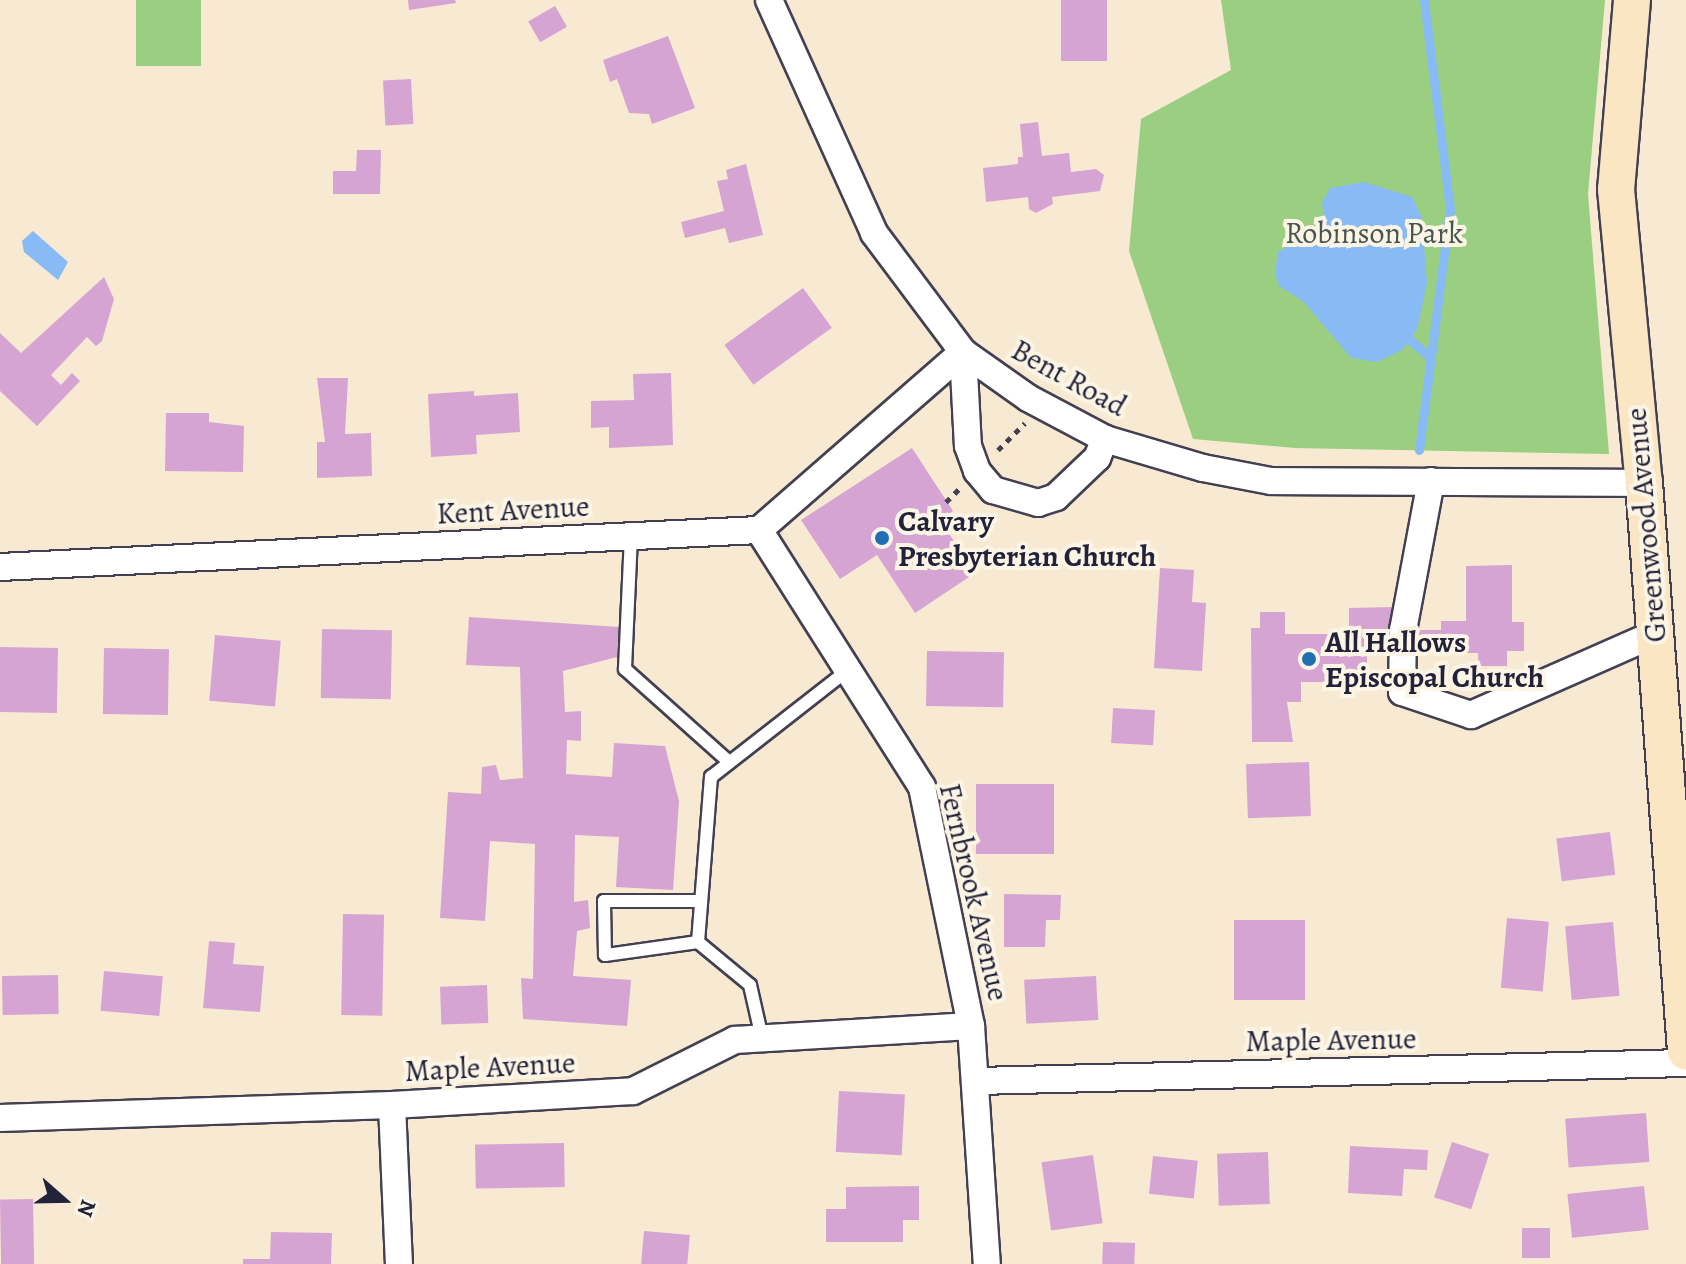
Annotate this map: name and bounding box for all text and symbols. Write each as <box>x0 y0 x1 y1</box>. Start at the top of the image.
park label: Robinson Park <box>1285 215 1463 251</box>
street label: Bent Road <box>1005 332 1133 424</box>
street label: Greenwood Avenue <box>1618 406 1674 644</box>
street label: Kent Avenue <box>436 488 590 532</box>
place label: Calvary Presbyterian Church <box>898 503 1156 574</box>
marker: Calvary Presbyterian Church <box>873 529 891 547</box>
place label: All Hallows Episcopal Church <box>1325 624 1544 694</box>
marker: All Hallows Episcopal Church <box>1300 650 1318 668</box>
street label: Fernbrook Avenue <box>932 780 1016 1004</box>
street label: Maple Avenue <box>1245 1021 1417 1059</box>
street label: Maple Avenue <box>404 1045 576 1089</box>
north arrow <box>24 1160 104 1240</box>
text: N <box>70 1196 103 1221</box>

